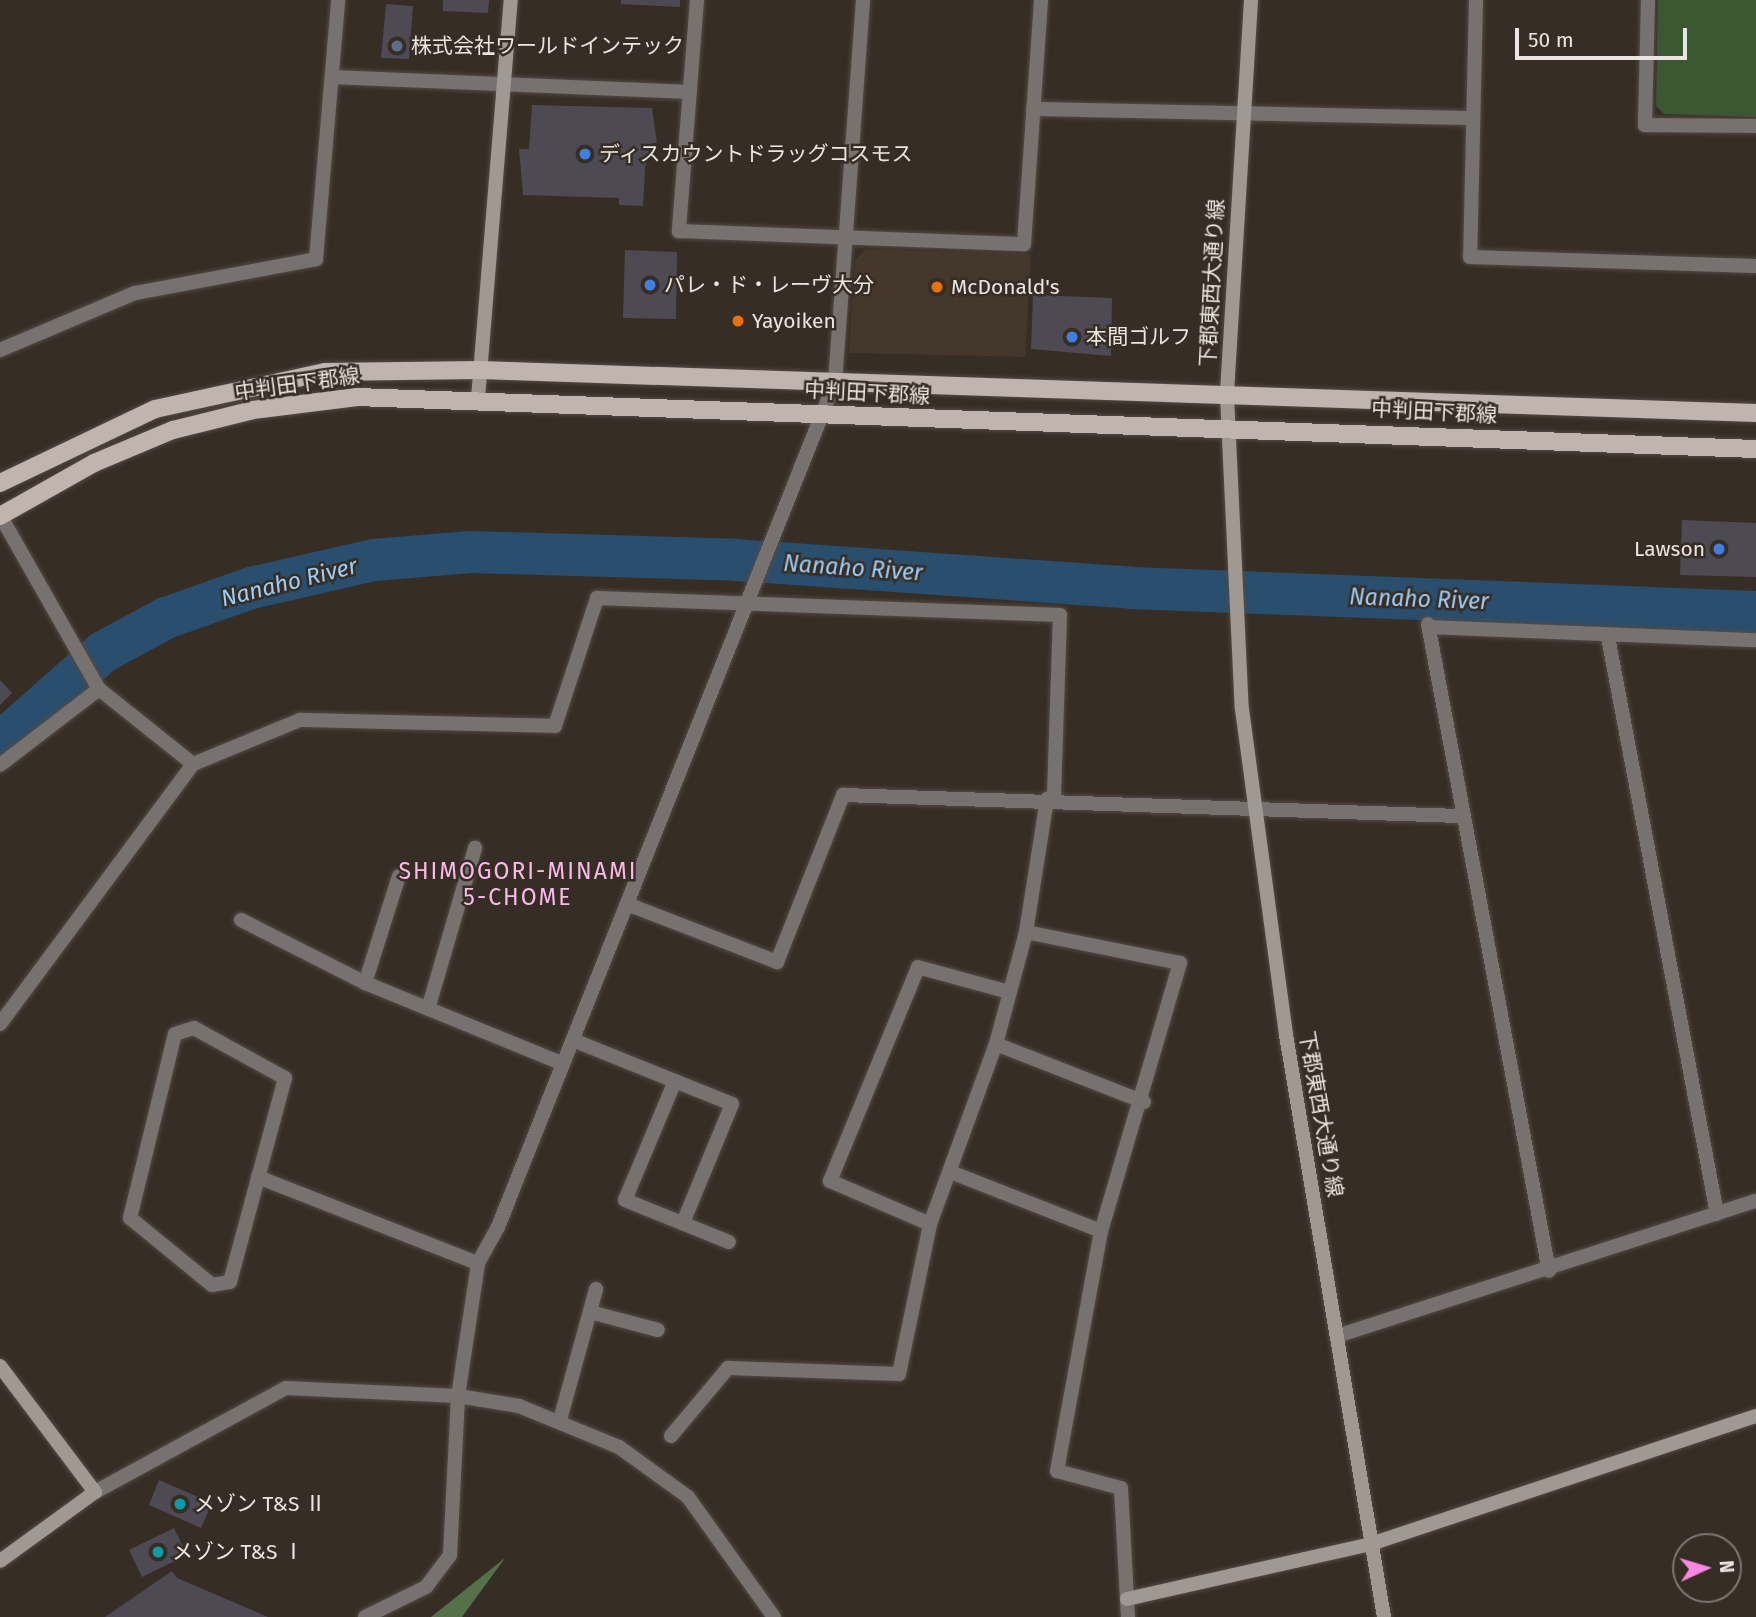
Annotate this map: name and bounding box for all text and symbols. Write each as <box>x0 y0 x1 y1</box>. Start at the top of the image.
scale bar <box>1518 14 1690 58</box>
text: 50 m <box>1528 27 1574 53</box>
place label: 株式会社ワールドインテック <box>411 33 684 59</box>
marker: 株式会社ワールドインテック <box>389 38 405 54</box>
place label: ディスカウントドラッグコスモス <box>599 141 914 167</box>
marker: ディスカウントドラッグコスモス <box>577 146 593 162</box>
street label: 下郡東西大通り線 <box>1195 198 1229 368</box>
place label: パレ・ド・レーヴ大分 <box>664 272 874 298</box>
place label: McDonald's <box>951 274 1059 300</box>
marker: パレ・ド・レーヴ大分 <box>642 277 658 293</box>
marker: McDonald's <box>929 279 945 295</box>
place label: Yayoiken <box>752 308 836 334</box>
marker: Yayoiken <box>730 313 746 329</box>
place label: 本間ゴルフ <box>1086 324 1191 350</box>
marker: 本間ゴルフ <box>1064 329 1080 345</box>
street label: 中判田下郡線 <box>233 363 361 405</box>
street label: 中判田下郡線 <box>803 377 931 409</box>
street label: 中判田下郡線 <box>1370 396 1498 428</box>
place label: Lawson <box>1634 536 1705 562</box>
marker: Lawson <box>1711 541 1727 557</box>
water label: Nanaho River <box>782 549 924 587</box>
water label: Nanaho River <box>218 552 360 612</box>
water label: Nanaho River <box>1349 583 1489 615</box>
district label: SHIMOGORI-MINAMI 5-CHOME <box>400 857 636 911</box>
street label: 下郡東西大通り線 <box>1294 1029 1348 1199</box>
place label: メゾン T&S Ⅱ <box>194 1491 326 1517</box>
marker: メゾン T&S Ⅱ <box>172 1496 188 1512</box>
north arrow <box>1672 1533 1742 1603</box>
place label: メゾン T&S Ⅰ <box>172 1539 304 1565</box>
marker: メゾン T&S Ⅰ <box>150 1544 166 1560</box>
text: N <box>1715 1560 1738 1574</box>

